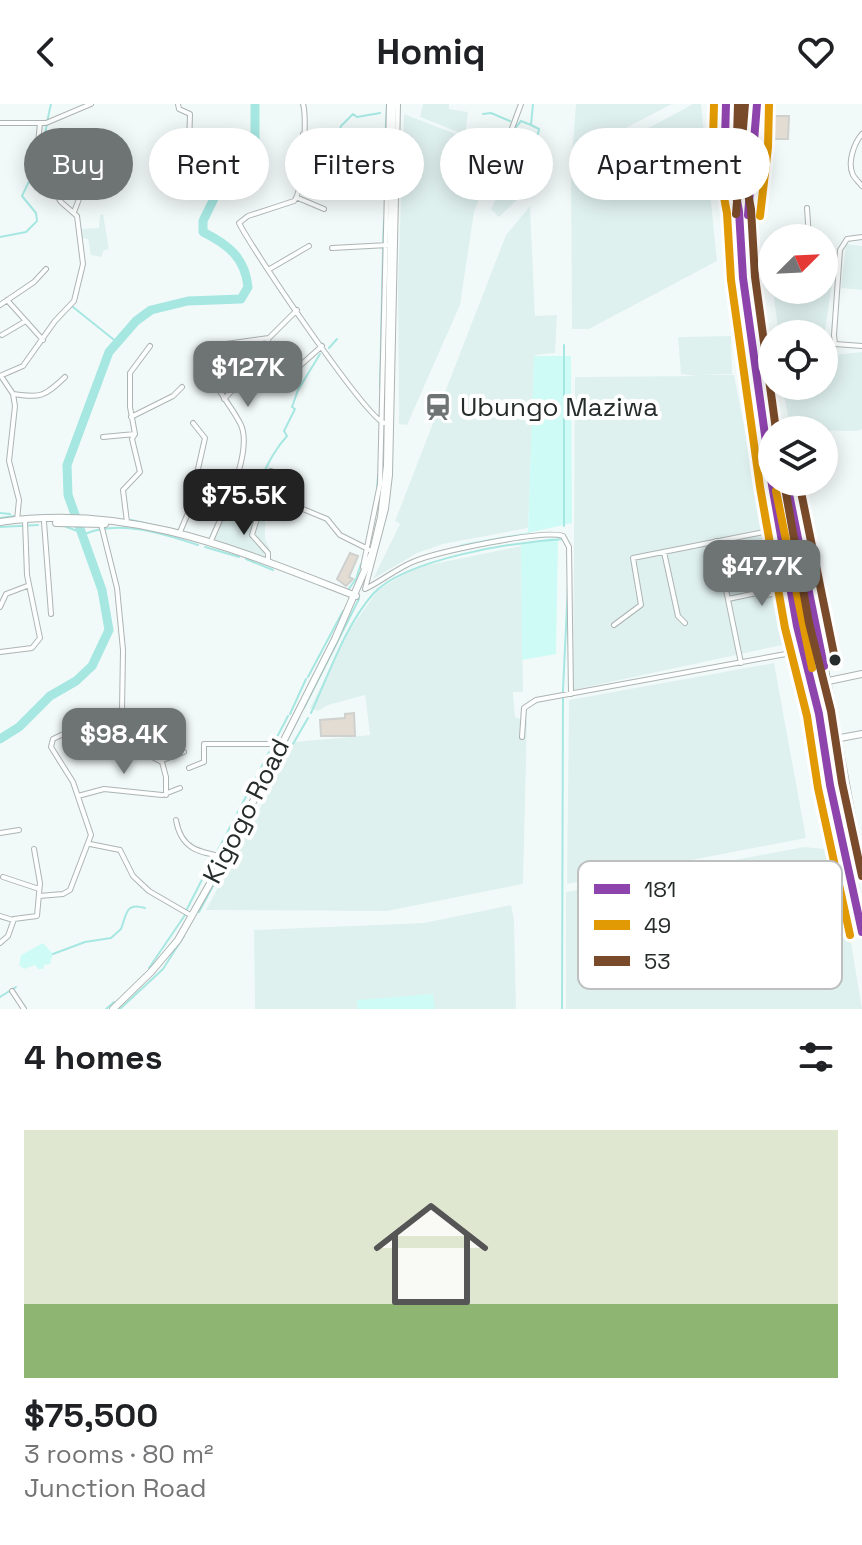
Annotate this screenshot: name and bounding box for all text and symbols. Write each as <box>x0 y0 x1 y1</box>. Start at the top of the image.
text: Homiq <box>377 29 485 75</box>
icon: back <box>24 30 68 74</box>
icon: heart <box>794 30 838 74</box>
chip: Buy <box>24 128 133 200</box>
chip: Rent <box>149 128 269 200</box>
chip: Filters <box>285 128 424 200</box>
chip: New <box>440 128 553 200</box>
chip: Apartment <box>569 128 770 200</box>
north arrow <box>758 224 838 304</box>
map controls <box>758 224 838 496</box>
button: locate <box>758 320 838 400</box>
pin: $127K <box>192 341 304 409</box>
text: $127K <box>211 350 285 384</box>
place label: Ubungo Maziwa <box>460 390 658 424</box>
station icon: Ubungo Maziwa <box>423 392 453 422</box>
button: layers <box>758 416 838 496</box>
pin: $75.5K <box>179 469 309 537</box>
text: $75.5K <box>201 478 287 512</box>
pin: $47.7K <box>697 540 827 608</box>
text: $47.7K <box>721 549 803 583</box>
unlabelled marker <box>827 652 843 668</box>
pin: $98.4K <box>59 708 189 776</box>
text: $98.4K <box>80 717 168 751</box>
street label: Kigogo Road <box>195 733 297 889</box>
legend <box>578 861 842 989</box>
text: 181 <box>644 875 676 903</box>
text: 49 <box>644 911 671 939</box>
text: 53 <box>644 947 670 975</box>
icon: filters <box>794 1035 838 1079</box>
text: 4 homes <box>24 1036 162 1079</box>
icon: home <box>359 1182 503 1326</box>
text: $75,500 <box>24 1394 158 1437</box>
text: 3 rooms · 80 m² <box>24 1437 214 1471</box>
text: Junction Road <box>24 1471 207 1505</box>

